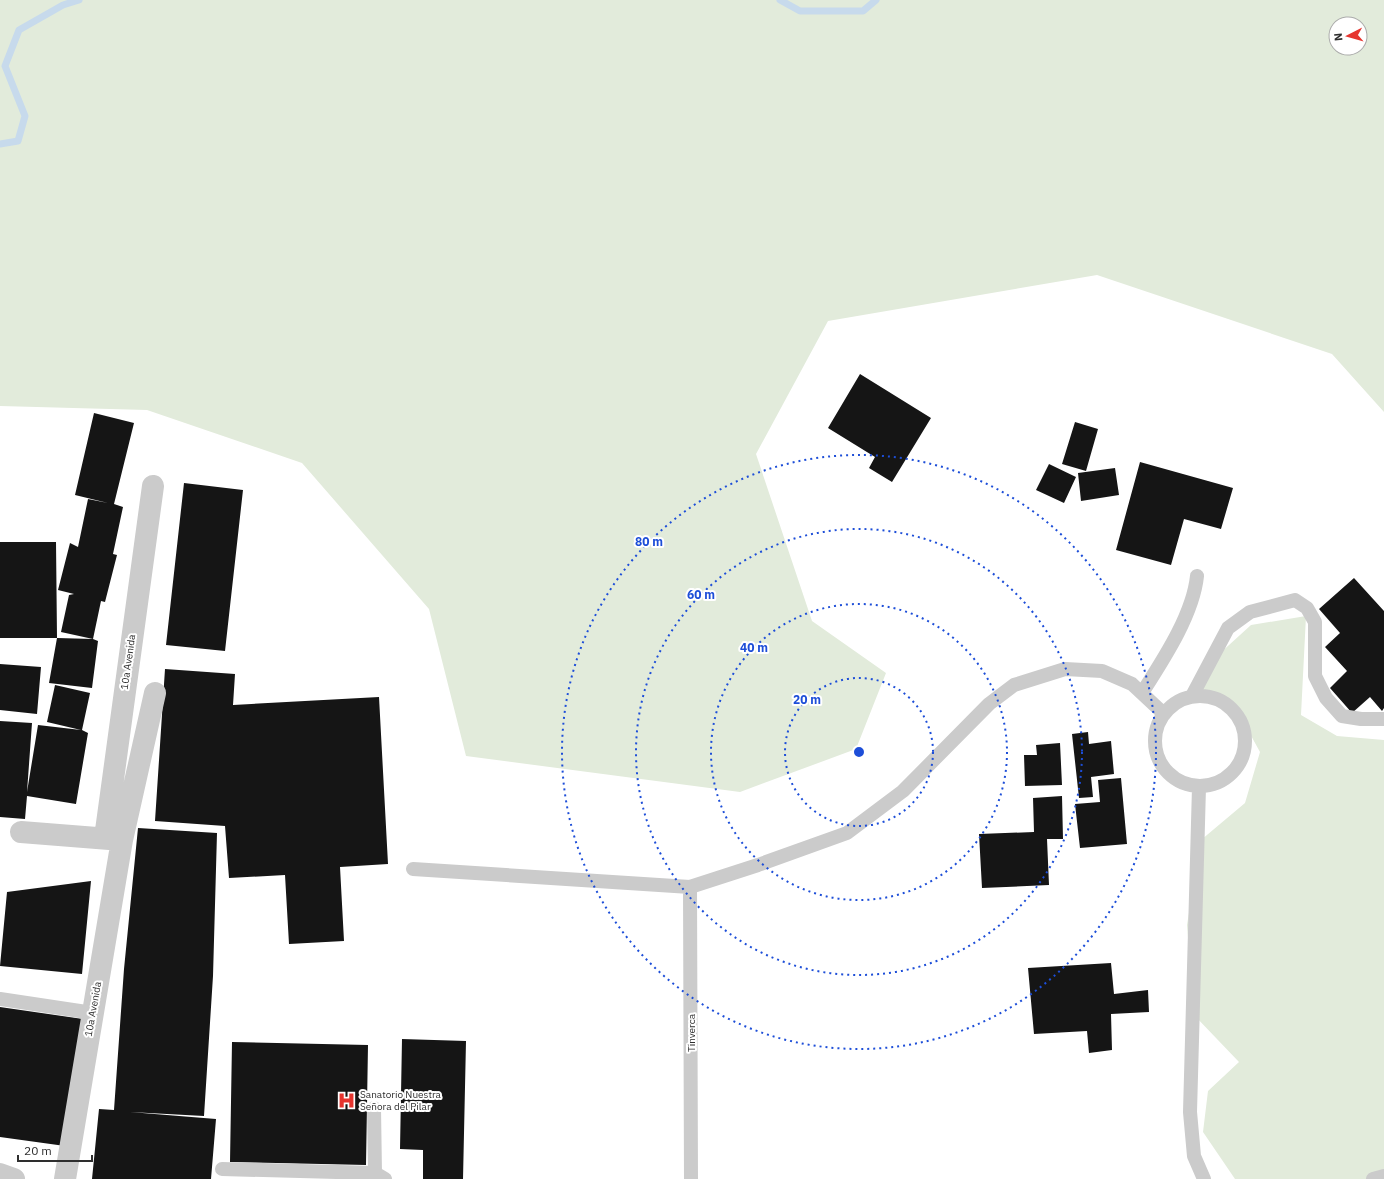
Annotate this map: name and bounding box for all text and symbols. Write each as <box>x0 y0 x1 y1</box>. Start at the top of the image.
north arrow <box>1328 16 1368 56</box>
text: N <box>1331 32 1345 42</box>
text: 80 m <box>635 534 663 549</box>
text: 60 m <box>687 587 715 602</box>
street label: 10a Avenida <box>118 633 138 690</box>
text: 40 m <box>740 640 768 655</box>
text: 20 m <box>793 692 821 707</box>
centre of rings <box>852 745 866 759</box>
street label: 10a Avenida <box>82 980 104 1037</box>
street label: Tinverca <box>685 1013 698 1052</box>
place label: Sanatorio Nuestra Señora del Pilar <box>360 1088 442 1113</box>
hospital icon: Sanatorio Nuestra Señora del Pilar <box>337 1090 357 1110</box>
scale bar <box>18 1137 92 1163</box>
text: 20 m <box>24 1143 52 1158</box>

